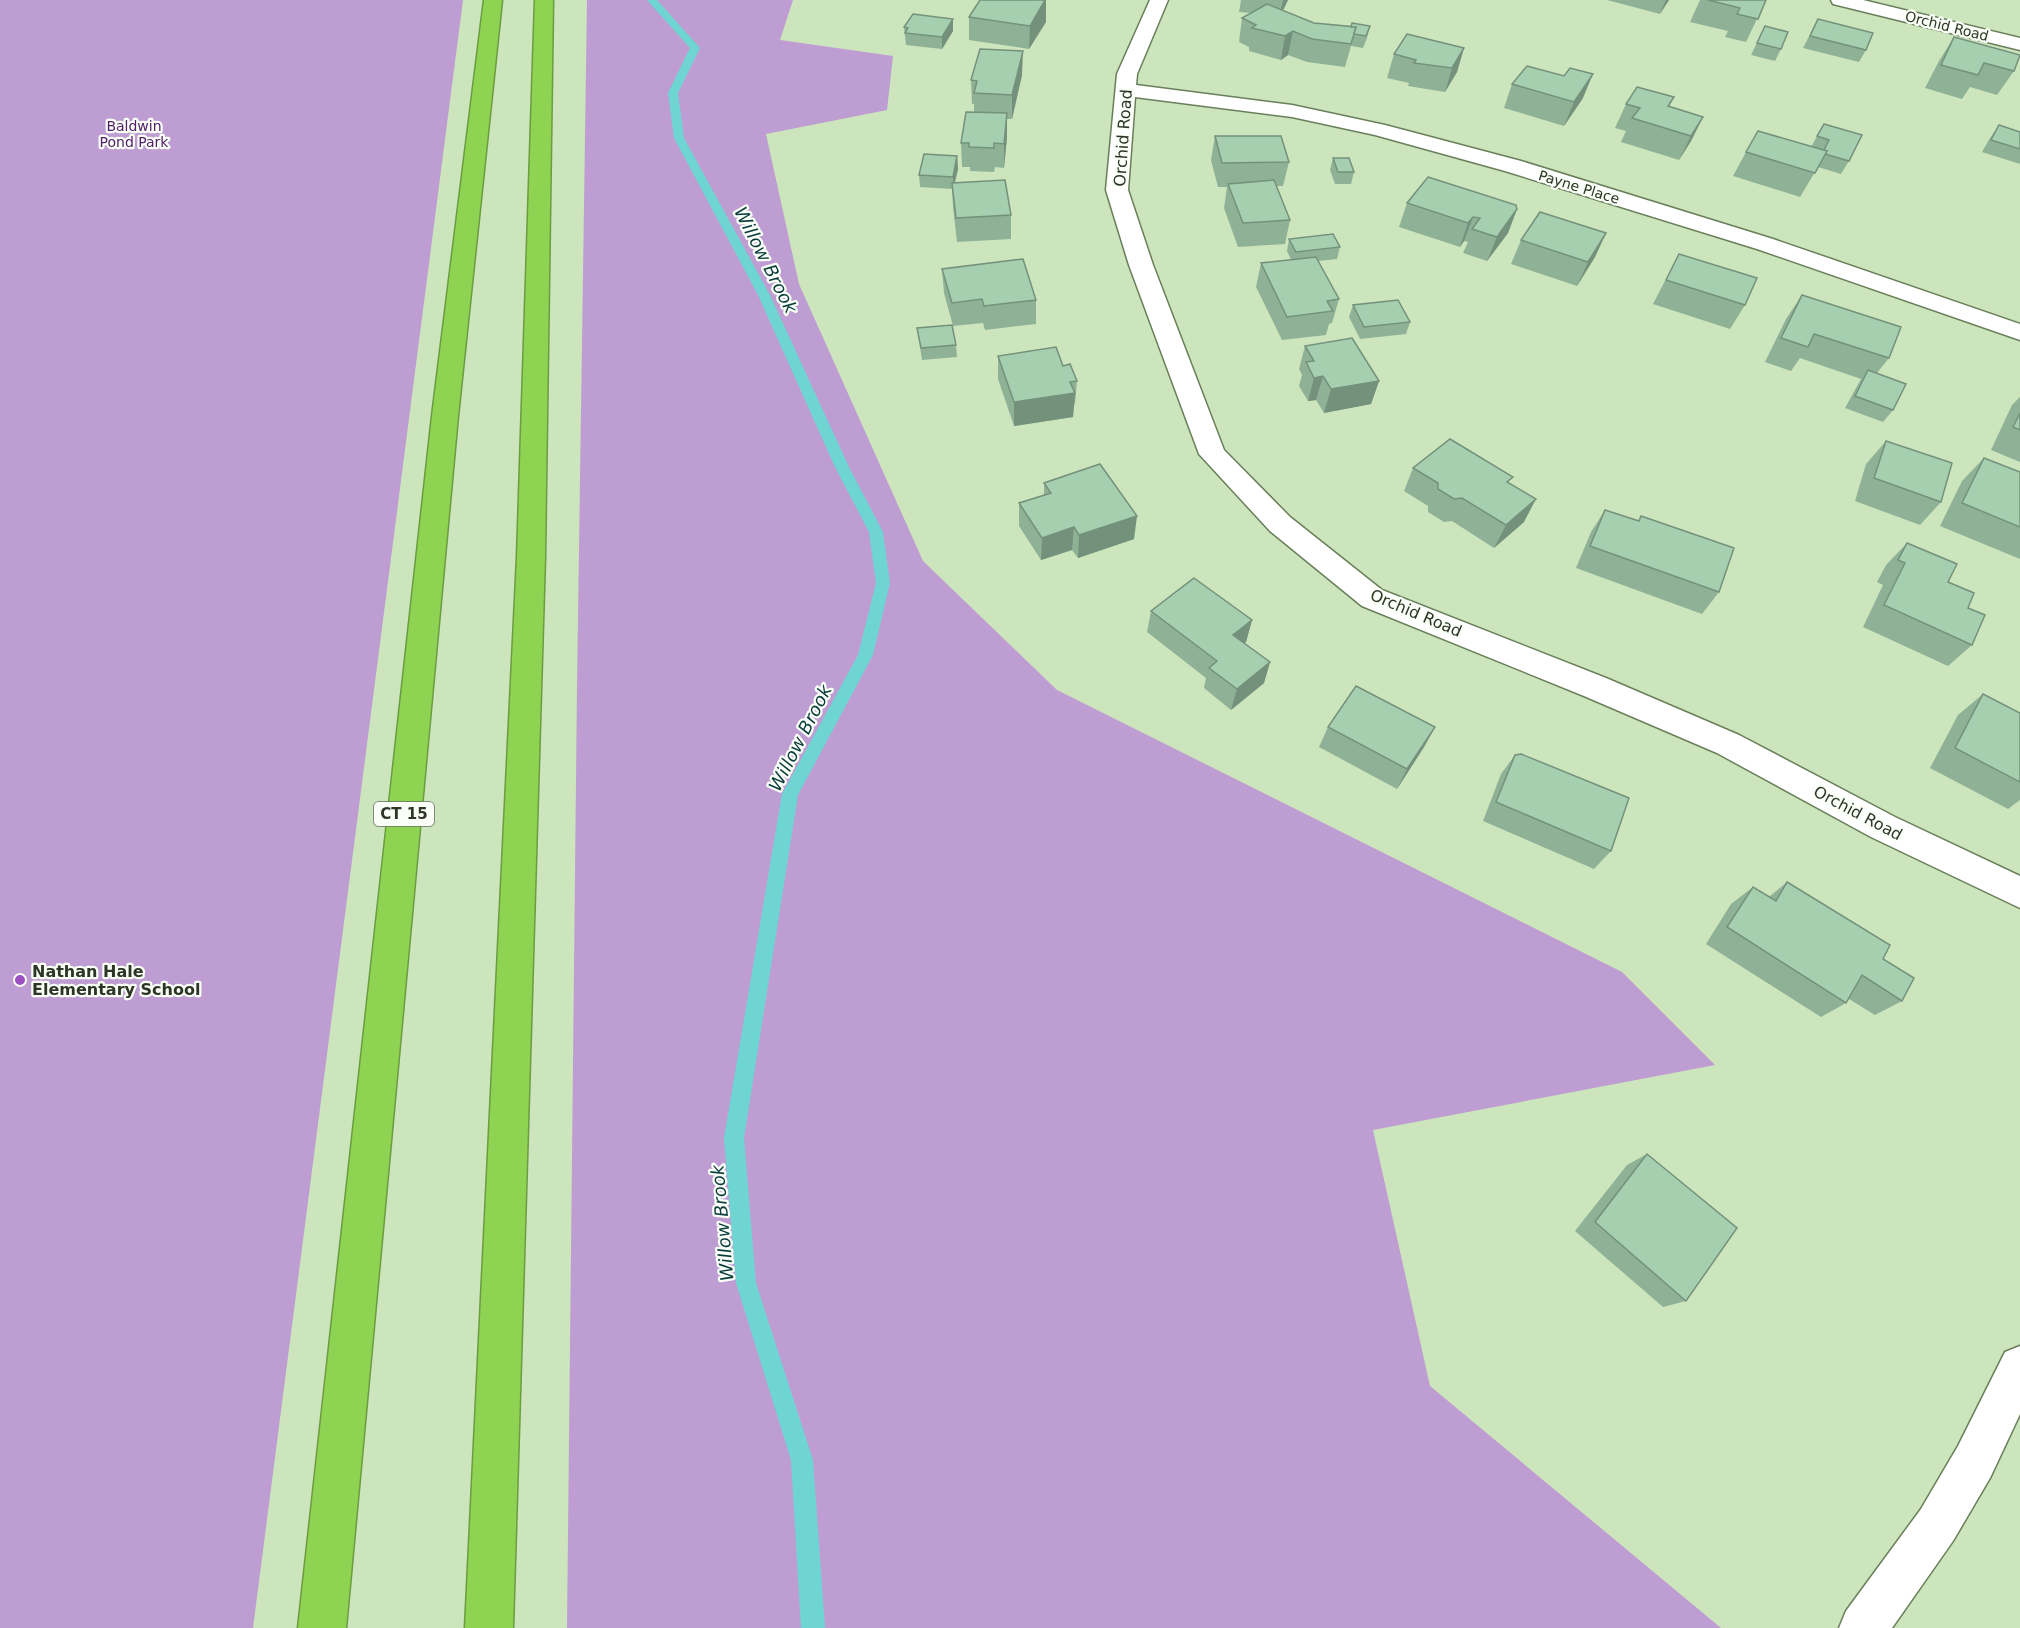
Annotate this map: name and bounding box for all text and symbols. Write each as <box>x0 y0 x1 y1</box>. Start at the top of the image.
street label: Orchid Road <box>1904 8 1990 44</box>
street label: Orchid Road <box>1110 89 1136 187</box>
park label: Baldwin Pond Park <box>100 118 169 150</box>
street label: Payne Place <box>1537 167 1621 207</box>
water label: Willow Brook <box>730 203 803 318</box>
street label: Orchid Road <box>1367 585 1465 641</box>
water label: Willow Brook <box>764 680 837 795</box>
street label: Orchid Road <box>1810 782 1906 844</box>
road number: CT 15 <box>374 802 434 826</box>
place label: Nathan Hale Elementary School <box>32 962 200 999</box>
marker: Nathan Hale Elementary School <box>13 973 27 987</box>
water label: Willow Brook <box>706 1163 738 1282</box>

